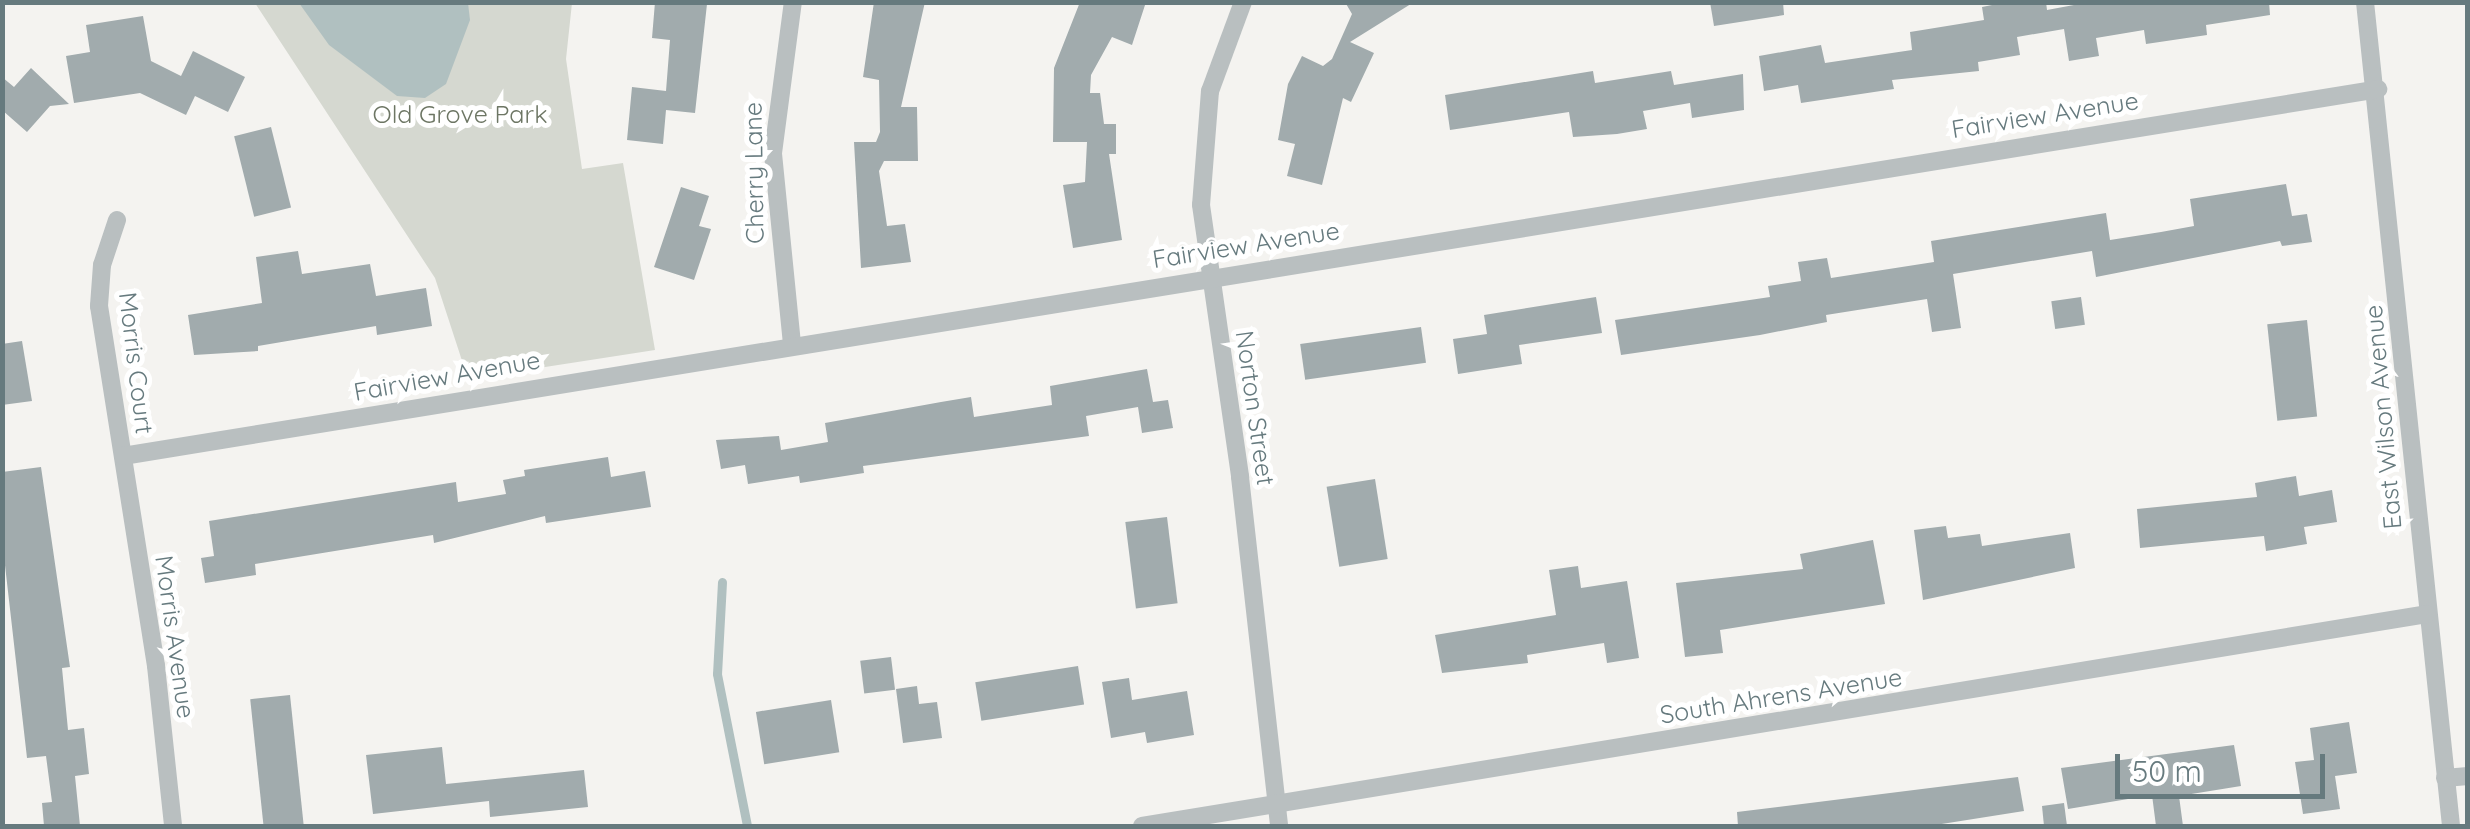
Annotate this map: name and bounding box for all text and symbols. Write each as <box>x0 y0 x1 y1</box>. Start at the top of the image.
street label: Fairview Avenue <box>1949 85 2141 145</box>
park label: Old Grove Park <box>372 99 548 129</box>
street label: Cherry Lane <box>738 102 770 244</box>
street label: Fairview Avenue <box>1150 215 1342 275</box>
street label: Morris Court <box>112 290 160 436</box>
street label: East Wilson Avenue <box>2358 304 2408 530</box>
street label: Norton Street <box>1229 329 1281 487</box>
street label: Fairview Avenue <box>351 345 543 407</box>
street label: Morris Avenue <box>149 554 201 720</box>
street label: South Ahrens Avenue <box>1658 662 1904 730</box>
scale bar <box>2120 734 2330 796</box>
text: 50 m <box>2132 752 2202 790</box>

